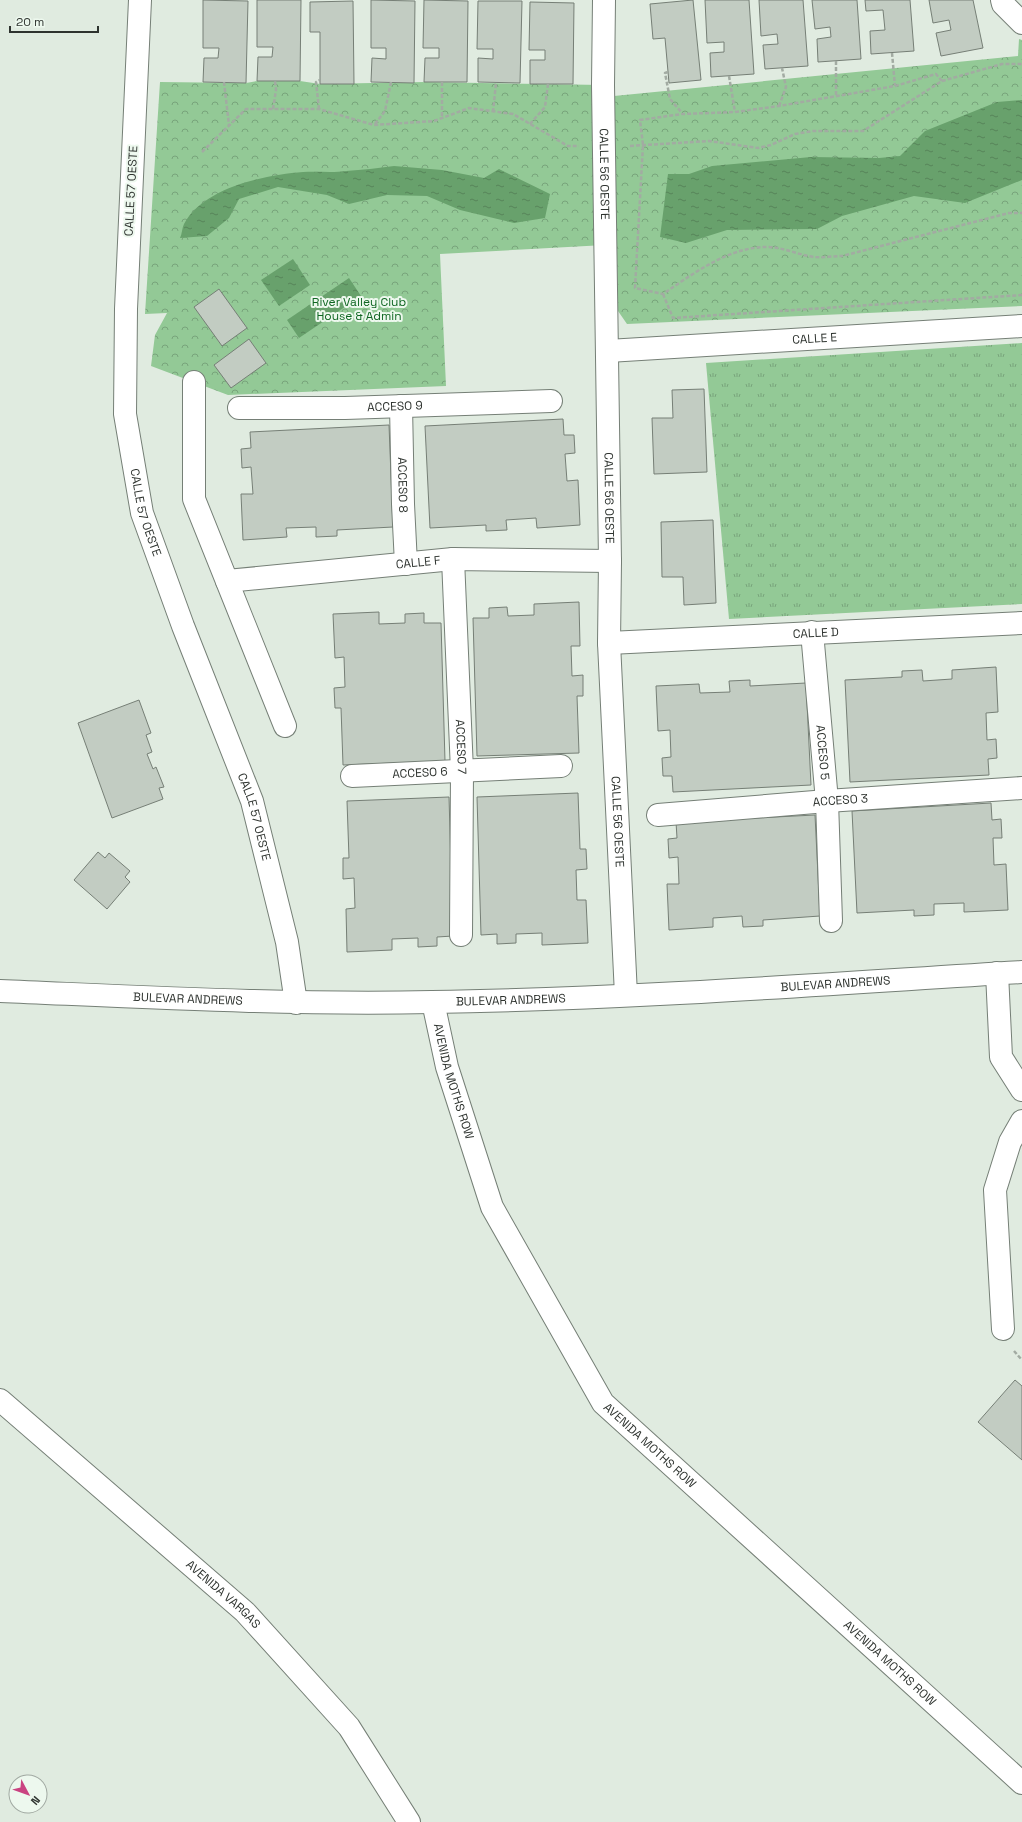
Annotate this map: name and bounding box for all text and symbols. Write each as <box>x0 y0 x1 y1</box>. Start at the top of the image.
scale bar <box>10 8 98 34</box>
text: 20 m <box>16 14 44 30</box>
street label: CALLE 56 OESTE <box>596 128 613 220</box>
street label: CALLE 57 OESTE <box>121 145 141 237</box>
park label: River Valley Club House & Admin <box>312 294 406 324</box>
street label: CALLE E <box>792 329 838 348</box>
street label: ACCESO 9 <box>367 397 423 415</box>
street label: CALLE 56 OESTE <box>600 452 618 544</box>
street label: ACCESO 8 <box>394 457 411 513</box>
street label: CALLE 57 OESTE <box>126 467 165 559</box>
street label: CALLE F <box>395 552 442 573</box>
street label: CALLE D <box>792 624 839 642</box>
street label: ACCESO 7 <box>452 719 470 775</box>
street label: ACCESO 5 <box>812 724 833 781</box>
street label: ACCESO 6 <box>392 763 448 782</box>
street label: CALLE 57 OESTE <box>234 771 275 863</box>
street label: CALLE 56 OESTE <box>607 776 628 868</box>
street label: ACCESO 3 <box>812 790 869 810</box>
street label: BULEVAR ANDREWS <box>780 972 891 995</box>
street label: BULEVAR ANDREWS <box>133 989 243 1009</box>
street label: BULEVAR ANDREWS <box>456 990 566 1010</box>
street label: AVENIDA MOTHS ROW <box>430 1022 478 1142</box>
street label: AVENIDA MOTHS ROW <box>600 1399 700 1492</box>
street label: AVENIDA VARGAS <box>183 1557 264 1632</box>
street label: AVENIDA MOTHS ROW <box>840 1617 940 1710</box>
north arrow <box>8 1774 48 1814</box>
text: N <box>28 1793 43 1808</box>

